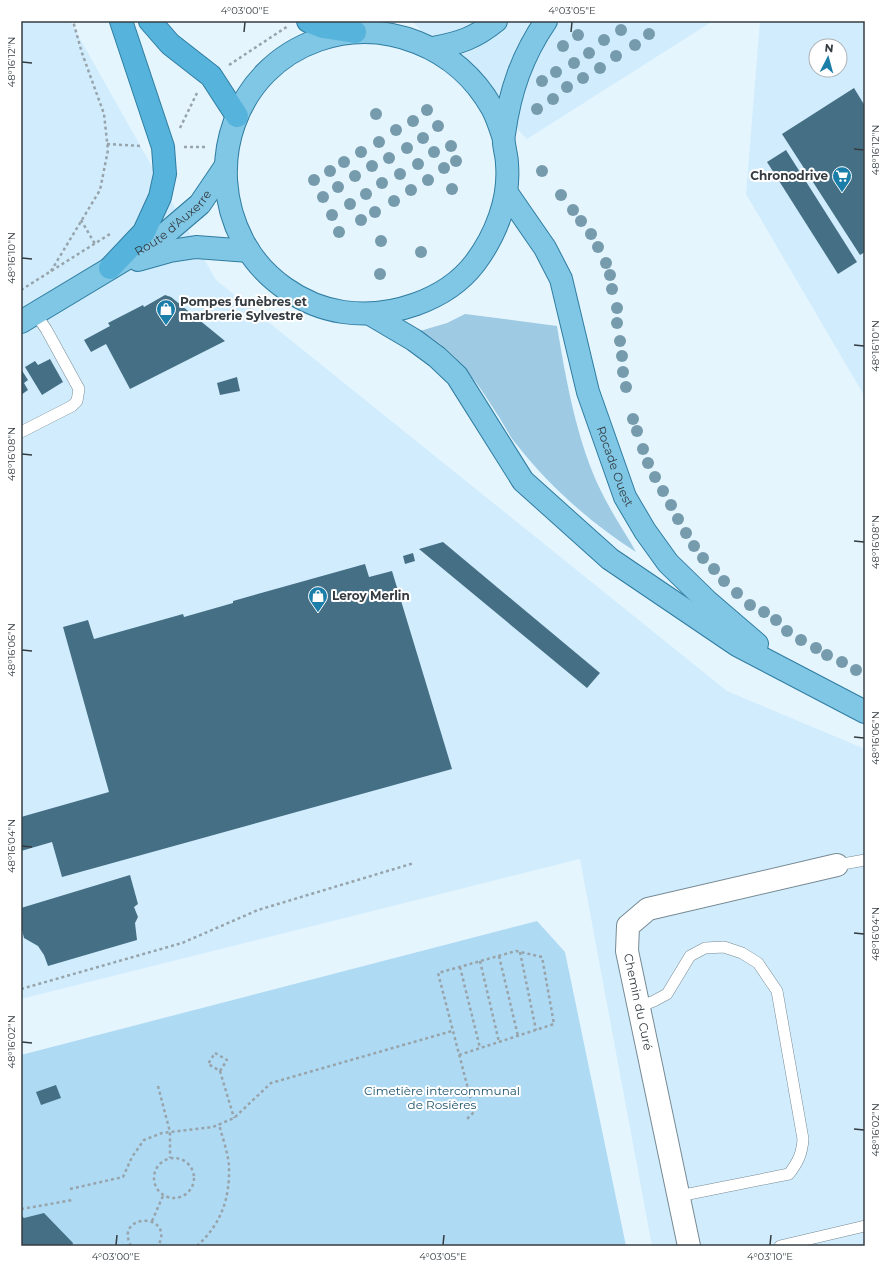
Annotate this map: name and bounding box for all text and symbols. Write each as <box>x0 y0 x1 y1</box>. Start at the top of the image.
text: 4°03'00"E <box>221 4 270 17</box>
text: 4°03'05"E <box>548 4 596 17</box>
text: 48°16'12"N <box>5 37 18 87</box>
north arrow <box>808 38 848 78</box>
text: N <box>824 41 834 55</box>
text: 48°16'12"N <box>869 125 882 175</box>
supermarket icon: Chronodrive <box>831 165 853 193</box>
place label: Chronodrive <box>750 168 828 183</box>
street label: Route d'Auxerre <box>132 187 214 259</box>
text: 48°16'10"N <box>5 232 18 284</box>
place label: Pompes funèbres et marbrerie Sylvestre <box>180 294 308 323</box>
shop icon: Pompes funèbres et marbrerie Sylvestre <box>155 298 177 326</box>
text: 48°16'10"N <box>869 320 882 372</box>
street label: Rocade Ouest <box>594 424 637 509</box>
text: 48°16'08"N <box>5 427 18 481</box>
text: 48°16'08"N <box>869 515 882 569</box>
shop icon: Leroy Merlin <box>307 585 329 613</box>
place label: Leroy Merlin <box>332 588 410 603</box>
text: 48°16'06"N <box>5 623 18 677</box>
text: 48°16'06"N <box>869 711 882 765</box>
text: 48°16'04"N <box>5 819 18 873</box>
text: 48°16'04"N <box>869 907 882 961</box>
street label: Chemin du Curé <box>621 952 656 1052</box>
text: 48°16'02"N <box>5 1015 18 1069</box>
park label: Cimetière intercommunal de Rosières <box>364 1083 520 1112</box>
text: 48°16'02"N <box>869 1103 882 1157</box>
text: 4°03'00"E <box>92 1250 141 1263</box>
text: 4°03'05"E <box>419 1250 467 1263</box>
text: 4°03'10"E <box>747 1250 793 1263</box>

